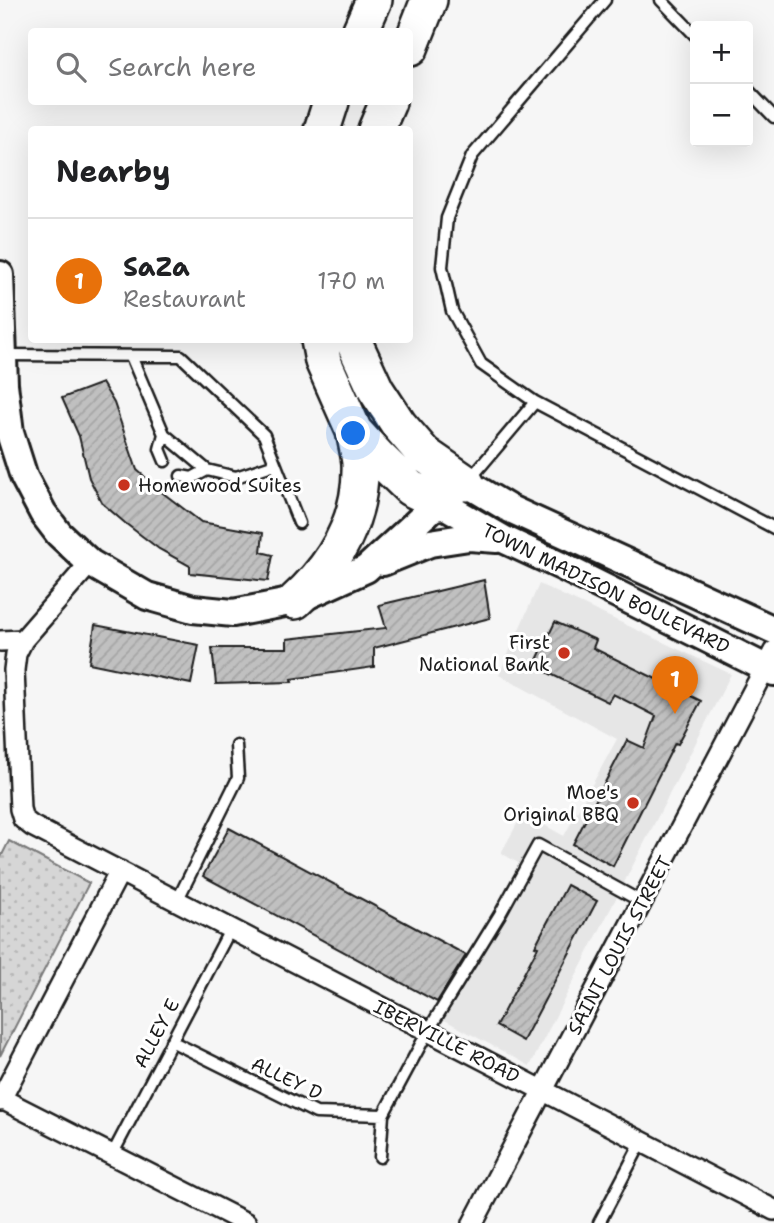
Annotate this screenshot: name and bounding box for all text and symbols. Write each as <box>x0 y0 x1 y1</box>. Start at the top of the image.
map controls <box>690 21 753 147</box>
button: + <box>690 21 753 84</box>
search box <box>28 28 413 105</box>
icon: search <box>52 48 90 86</box>
text: Search here <box>108 49 257 84</box>
button: − <box>690 84 753 147</box>
text: Nearby <box>56 151 171 192</box>
text: SaZa <box>123 249 190 284</box>
text: 1 <box>74 266 84 296</box>
text: 170 m <box>317 266 385 296</box>
text: Restaurant <box>123 284 246 314</box>
your location <box>336 416 370 450</box>
place label: Homewood Suites <box>138 473 302 498</box>
marker: Homewood Suites <box>116 477 132 493</box>
street label: TOWN MADISON BOULEVARD <box>478 517 734 659</box>
place label: First National Bank <box>419 630 550 677</box>
marker: First National Bank <box>556 645 572 661</box>
pin: 1 <box>652 656 698 714</box>
place label: Moe's Original BBQ <box>503 780 619 827</box>
marker: Moe's Original BBQ <box>625 795 641 811</box>
street label: SAINT LOUIS STREET <box>562 851 677 1039</box>
street label: ALLEY E <box>128 994 185 1072</box>
street label: IBERVILLE ROAD <box>370 994 524 1089</box>
street label: ALLEY D <box>247 1051 326 1106</box>

